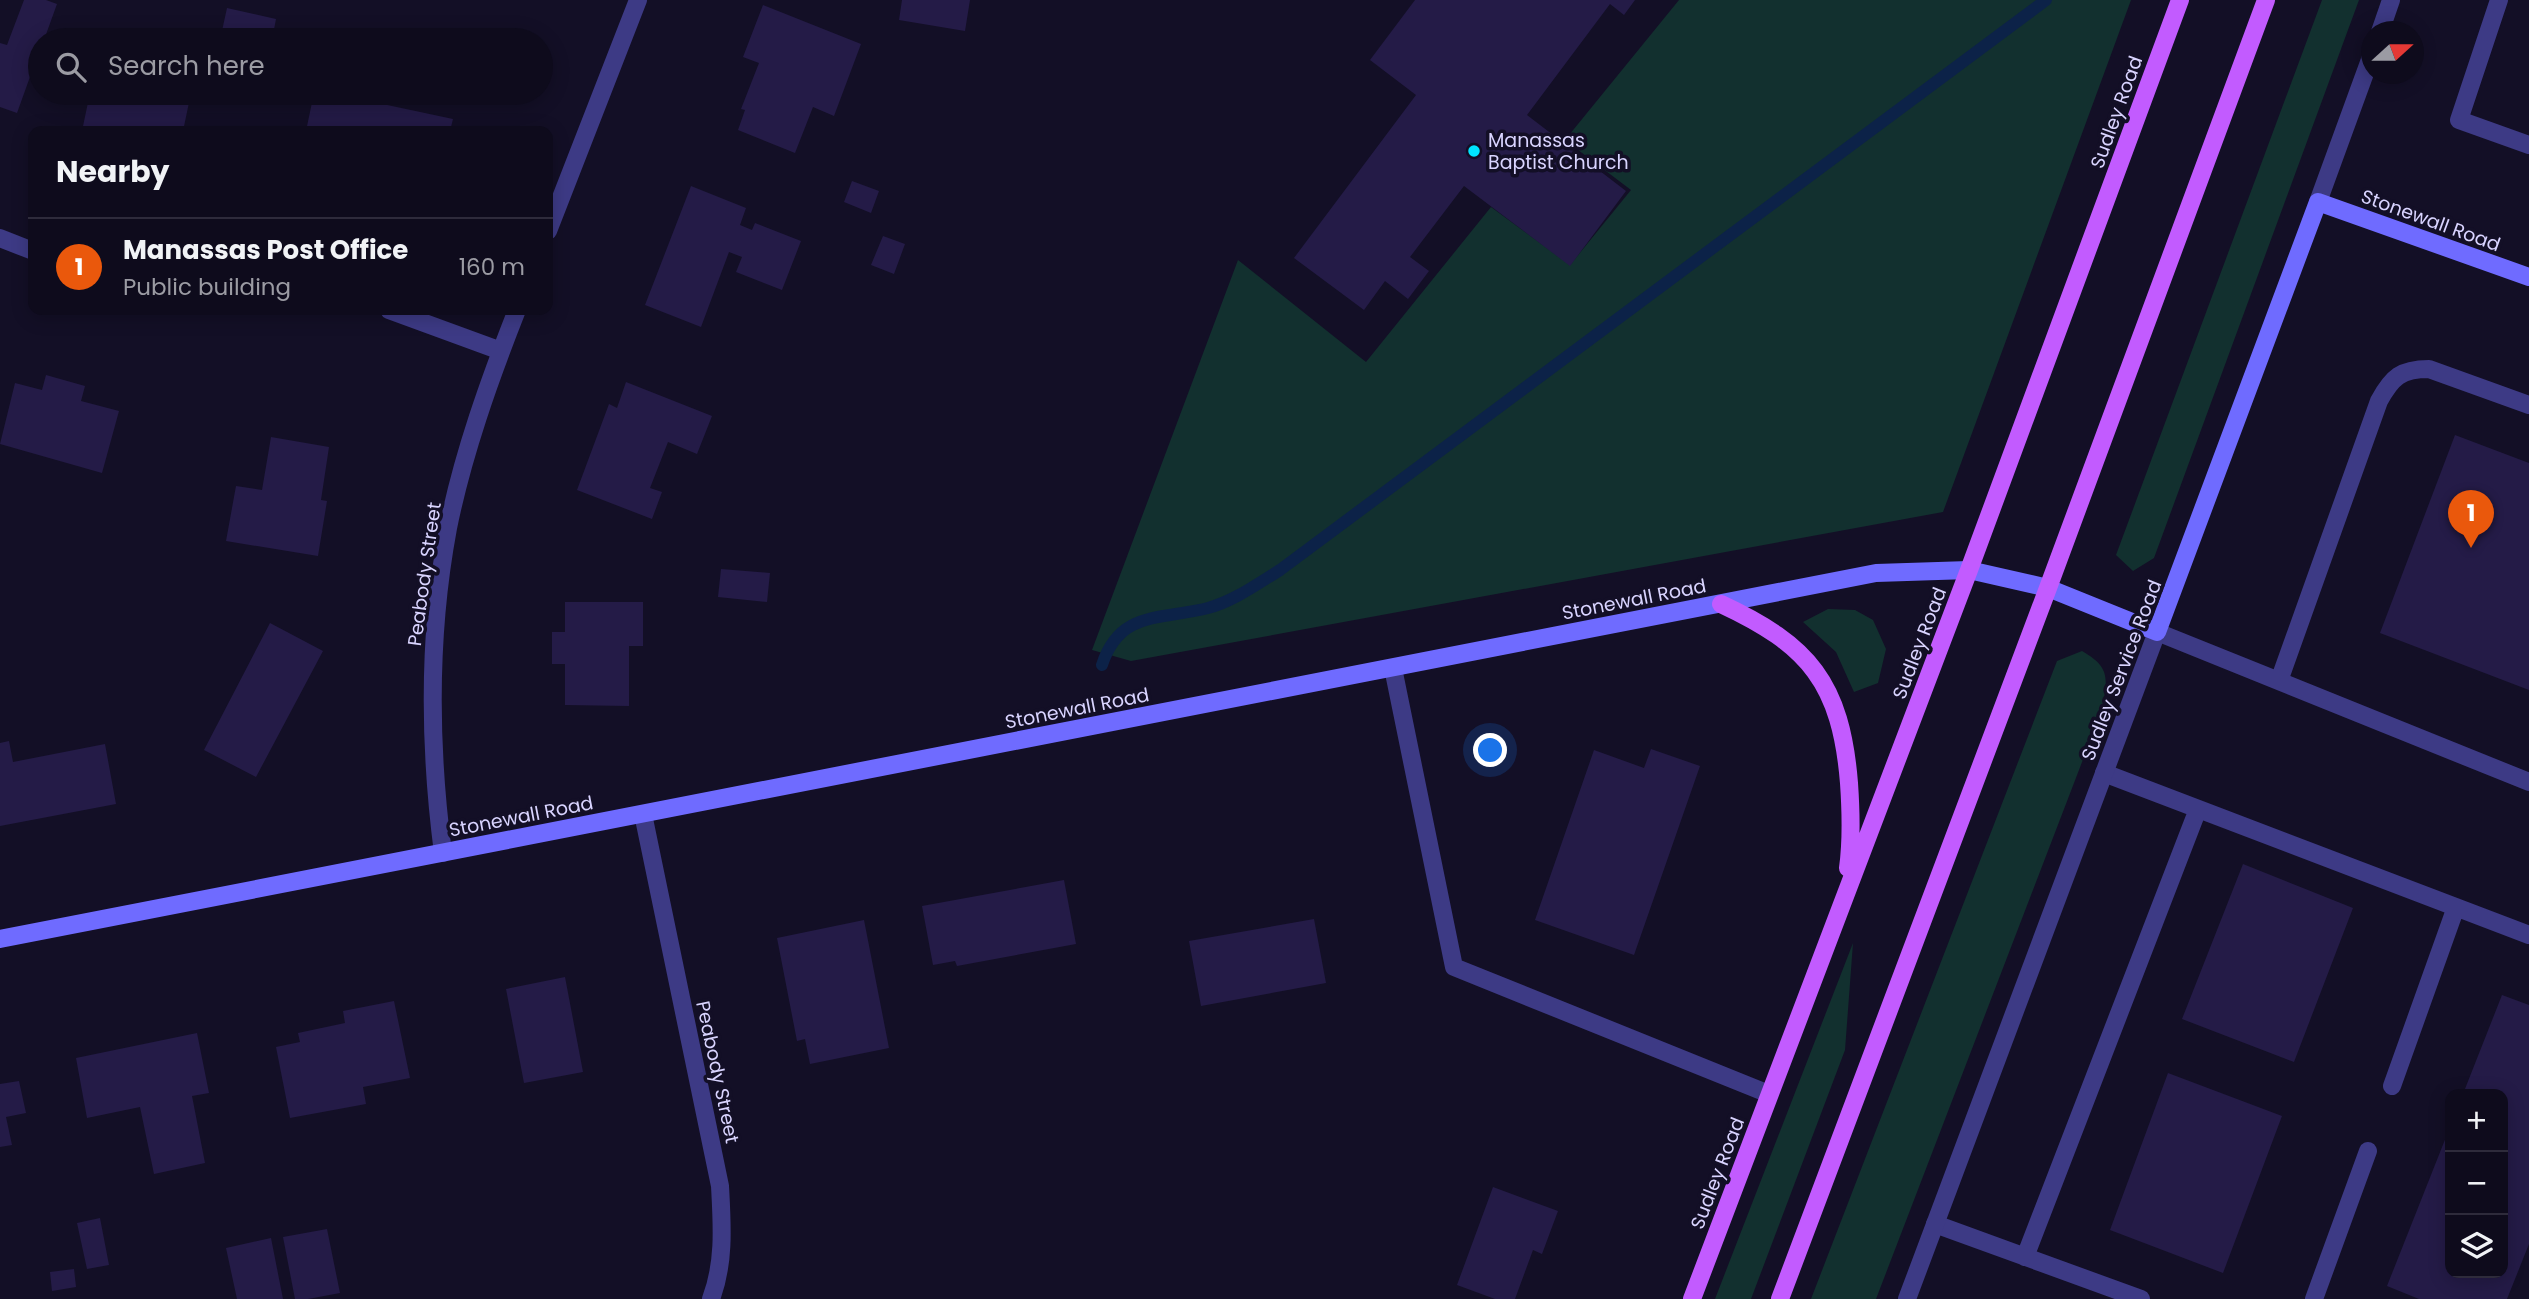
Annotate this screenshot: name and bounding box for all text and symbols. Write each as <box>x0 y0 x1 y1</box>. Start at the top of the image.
north arrow <box>2361 21 2424 84</box>
search box <box>28 28 553 105</box>
icon: search <box>52 48 90 86</box>
text: Search here <box>108 48 265 84</box>
street label: Sudley Road <box>2084 52 2149 172</box>
place label: Manassas Baptist Church <box>1488 127 1629 176</box>
marker: Manassas Baptist Church <box>1466 143 1482 159</box>
text: Nearby <box>56 150 170 193</box>
street label: Stonewall Road <box>2357 183 2504 258</box>
text: Manassas Post Office <box>123 232 408 268</box>
text: 1 <box>75 251 83 283</box>
text: 160 m <box>459 251 525 283</box>
text: Public building <box>123 271 291 303</box>
pin: 1 <box>2448 490 2494 548</box>
street label: Peabody Street <box>401 500 448 648</box>
street label: Stonewall Road <box>1560 572 1709 627</box>
street label: Sudley Service Road <box>2075 576 2168 764</box>
street label: Sudley Road <box>1886 583 1953 703</box>
street label: Stonewall Road <box>1003 681 1152 736</box>
your location <box>1473 733 1507 767</box>
street label: Stonewall Road <box>447 789 596 844</box>
street label: Peabody Street <box>689 998 746 1146</box>
map controls <box>2445 1089 2508 1278</box>
button: + <box>2445 1089 2508 1152</box>
street label: Sudley Road <box>1684 1113 1751 1233</box>
button: − <box>2445 1152 2508 1215</box>
button: layers <box>2445 1215 2508 1278</box>

